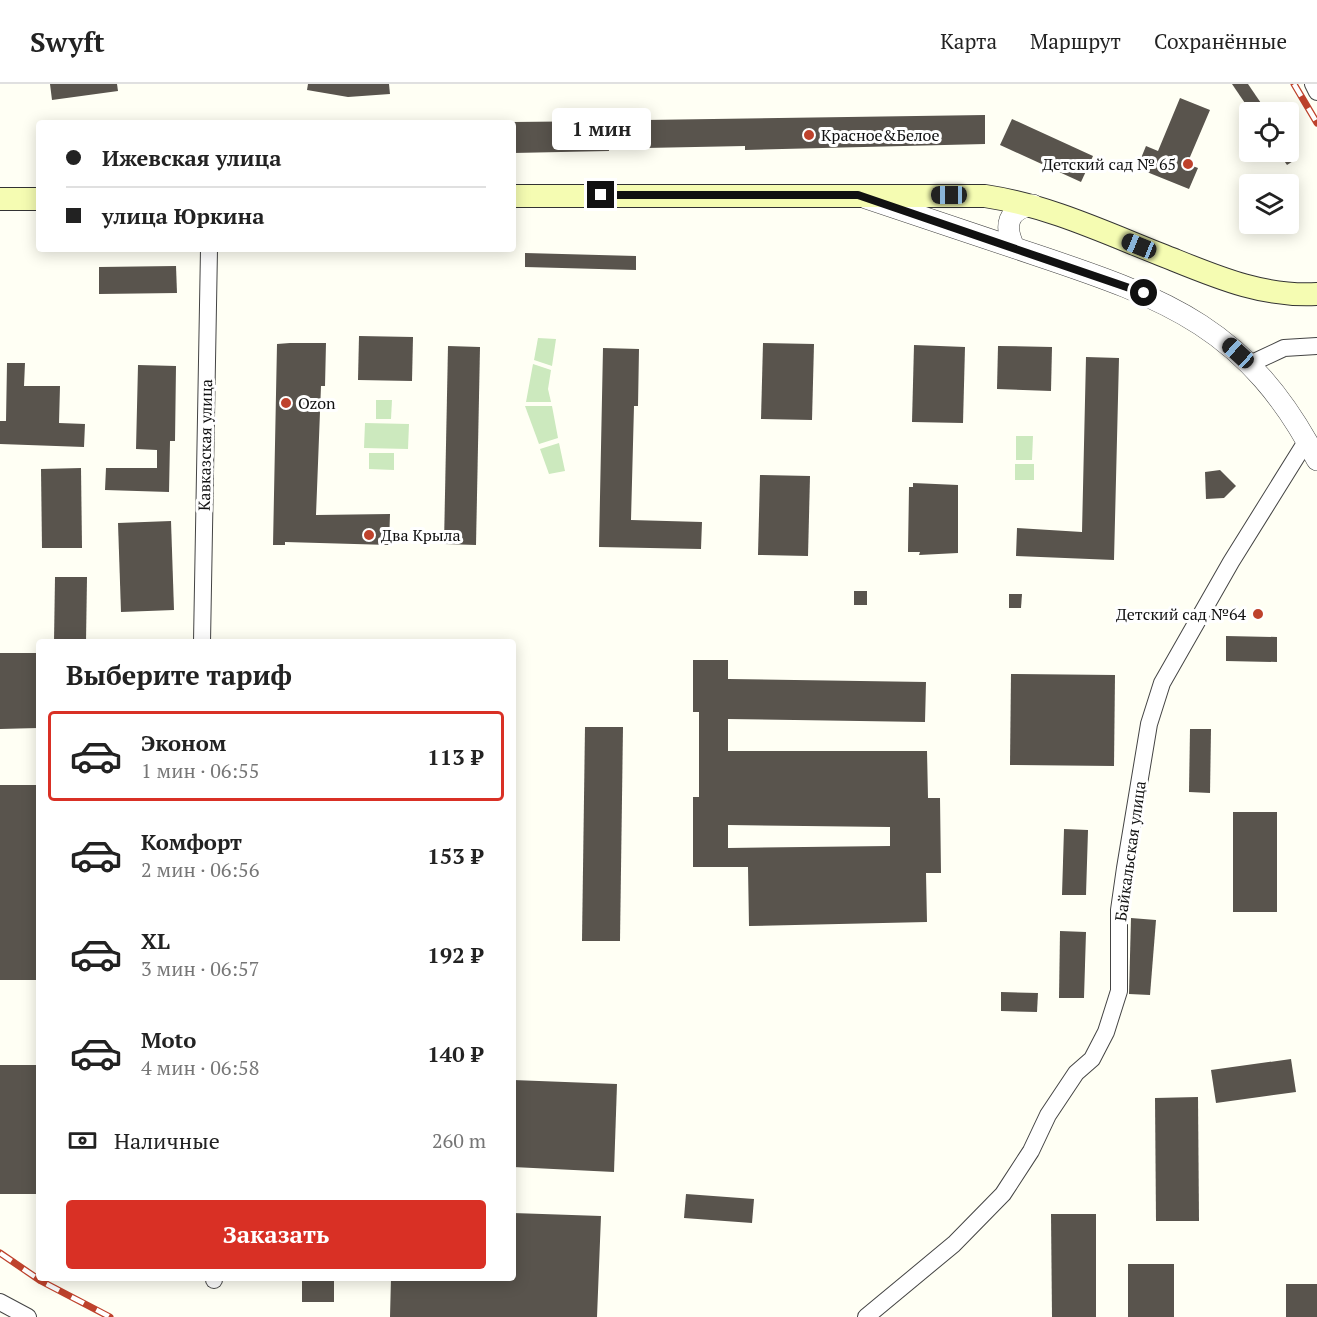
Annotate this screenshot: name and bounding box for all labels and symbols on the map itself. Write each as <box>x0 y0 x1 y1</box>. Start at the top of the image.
callout: 1 мин <box>552 108 650 150</box>
place label: Красное&Белое <box>821 124 939 146</box>
marker: Красное&Белое <box>802 128 816 142</box>
place label: Детский сад № 65 <box>1042 153 1176 175</box>
marker: Детский сад № 65 <box>1181 157 1195 171</box>
route end <box>587 181 614 208</box>
car <box>931 186 967 204</box>
car <box>1119 231 1159 261</box>
route start <box>1130 279 1157 306</box>
car <box>1219 334 1257 372</box>
street label: Кавказская улица <box>193 379 217 511</box>
place label: Ozon <box>298 392 336 414</box>
marker: Ozon <box>279 396 293 410</box>
place label: Два Крыла <box>381 524 460 546</box>
marker: Два Крыла <box>362 528 376 542</box>
place label: Детский сад №64 <box>1116 603 1246 625</box>
marker: Детский сад №64 <box>1251 607 1265 621</box>
street label: Байкальская улица <box>1109 779 1151 923</box>

